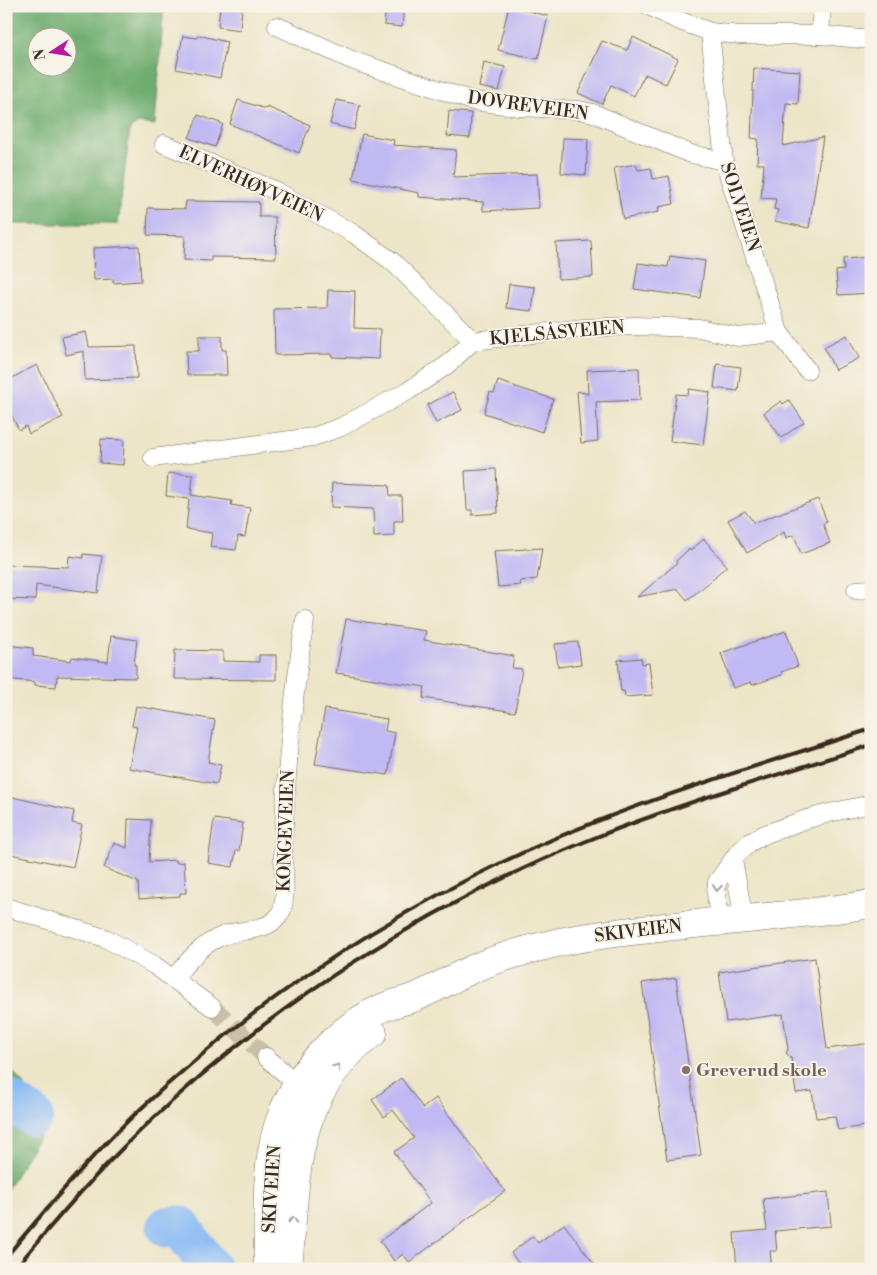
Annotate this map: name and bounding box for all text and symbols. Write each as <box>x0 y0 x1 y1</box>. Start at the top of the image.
north arrow <box>28 28 78 78</box>
text: N <box>30 47 50 62</box>
street label: DOVREVEIEN <box>466 86 590 126</box>
street label: ELVERHØYVEIEN <box>175 140 328 228</box>
street label: SOLVEIEN <box>715 159 765 255</box>
street label: KJELSÅSVEIEN <box>488 316 626 350</box>
street label: KONGEVEIEN <box>272 769 300 892</box>
one-way arrow <box>712 885 723 893</box>
street label: SKIVEIEN <box>593 914 684 948</box>
place label: Greverud skole <box>696 1059 827 1082</box>
one-way arrow <box>332 1064 340 1073</box>
marker: Greverud skole <box>680 1064 692 1076</box>
street label: SKIVEIEN <box>257 1144 287 1234</box>
one-way arrow <box>287 1216 298 1224</box>

